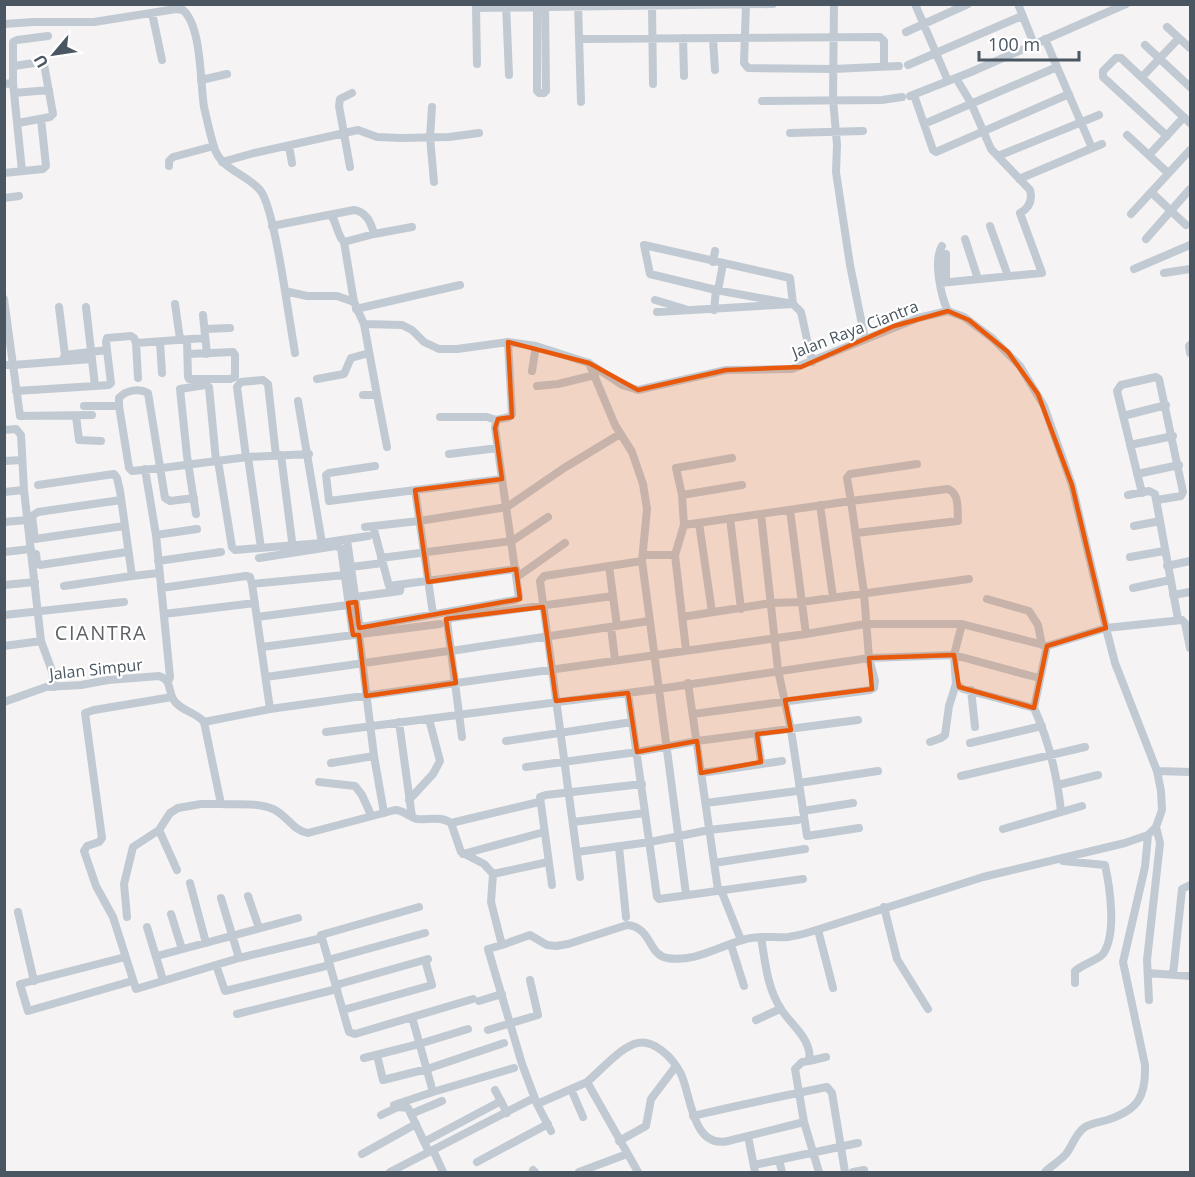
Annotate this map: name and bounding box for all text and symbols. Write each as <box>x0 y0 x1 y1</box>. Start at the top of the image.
north arrow <box>24 24 84 84</box>
scale bar <box>979 24 1080 62</box>
text: 100 m <box>988 32 1040 56</box>
text: U <box>28 51 53 72</box>
street label: Jalan Raya Ciantra <box>787 295 921 364</box>
district label: CIANTRA <box>55 619 147 646</box>
street label: Jalan Simpur <box>46 653 144 685</box>

